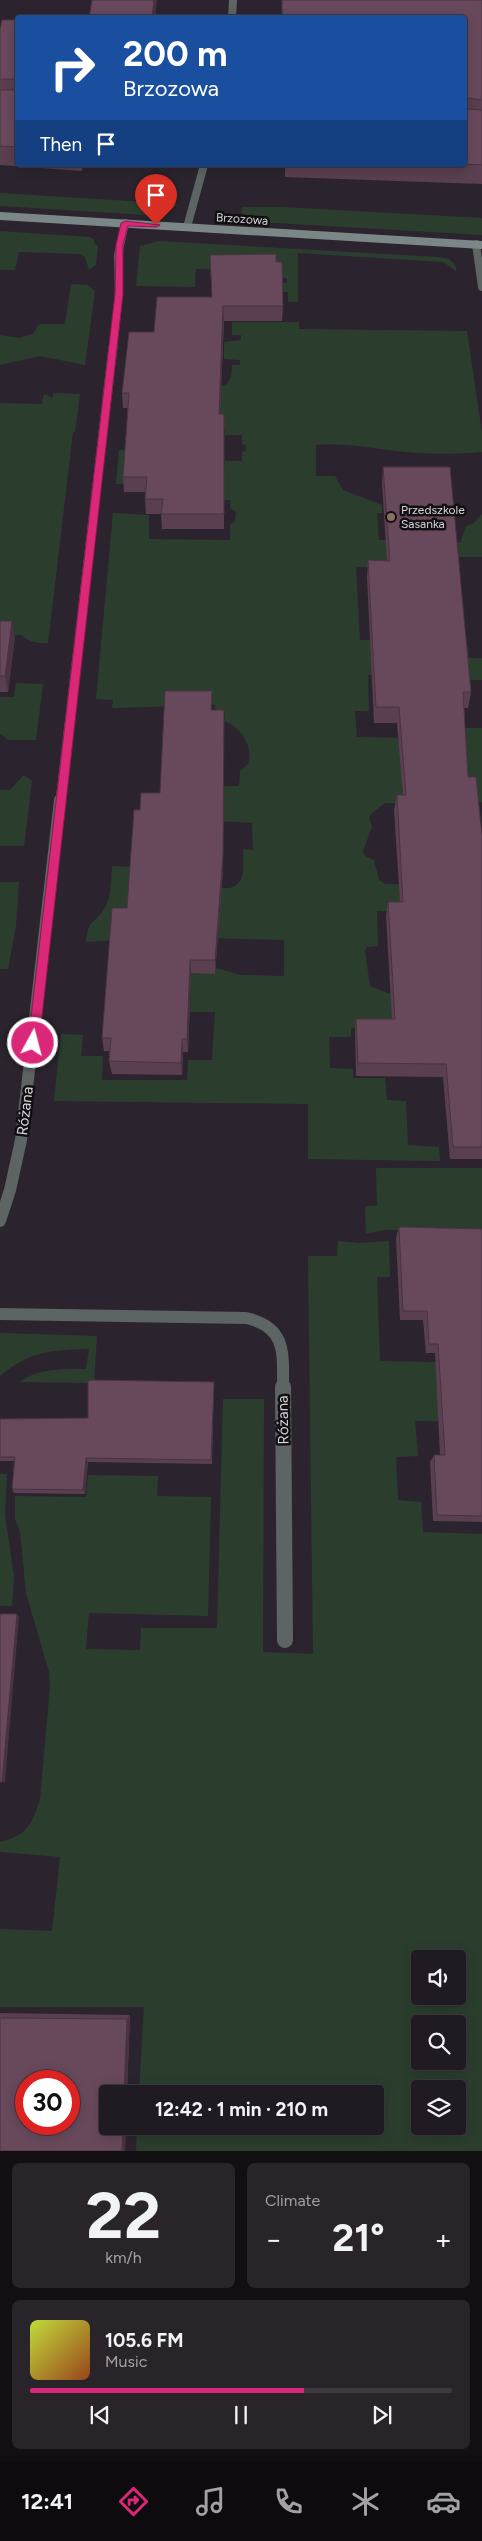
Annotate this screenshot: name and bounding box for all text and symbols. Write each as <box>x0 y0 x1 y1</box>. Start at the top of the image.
text: 200 m <box>123 33 227 75</box>
icon: right <box>40 35 105 100</box>
text: Brzozowa <box>123 75 219 102</box>
icon: arrive <box>92 130 120 158</box>
text: Then <box>40 133 82 156</box>
pin <box>135 174 177 225</box>
icon: arrive <box>142 181 170 209</box>
street label: Brzozowa <box>215 210 269 228</box>
place label: Przedszkole Sasanka <box>401 503 465 531</box>
marker: Przedszkole Sasanka <box>385 511 397 523</box>
position arrow <box>6 1016 58 1068</box>
street label: Różana <box>13 1086 37 1136</box>
street label: Różana <box>274 1395 292 1445</box>
map controls <box>411 1950 466 2135</box>
button: sound <box>411 1950 466 2005</box>
button: search <box>411 2015 466 2070</box>
speed limit sign: 30 <box>15 2070 80 2135</box>
button: layers <box>411 2080 466 2135</box>
text: 12:42 · 1 min · 210 m <box>155 2098 328 2121</box>
text: 22 <box>86 2176 161 2254</box>
text: Climate <box>265 2191 320 2210</box>
text: 21° <box>332 2215 385 2261</box>
text: − <box>265 2222 282 2256</box>
text: + <box>435 2222 452 2256</box>
text: km/h <box>105 2248 142 2267</box>
text: 105.6 FM <box>105 2329 183 2352</box>
text: Music <box>105 2352 147 2371</box>
icon: previous <box>86 2401 114 2429</box>
icon: pause <box>227 2401 255 2429</box>
icon: next <box>368 2401 396 2429</box>
icon: directions <box>116 2484 151 2519</box>
icon: music <box>193 2484 228 2519</box>
icon: phone <box>271 2484 306 2519</box>
icon: climate <box>348 2484 383 2519</box>
icon: car <box>426 2484 461 2519</box>
text: 12:41 <box>21 2488 73 2515</box>

